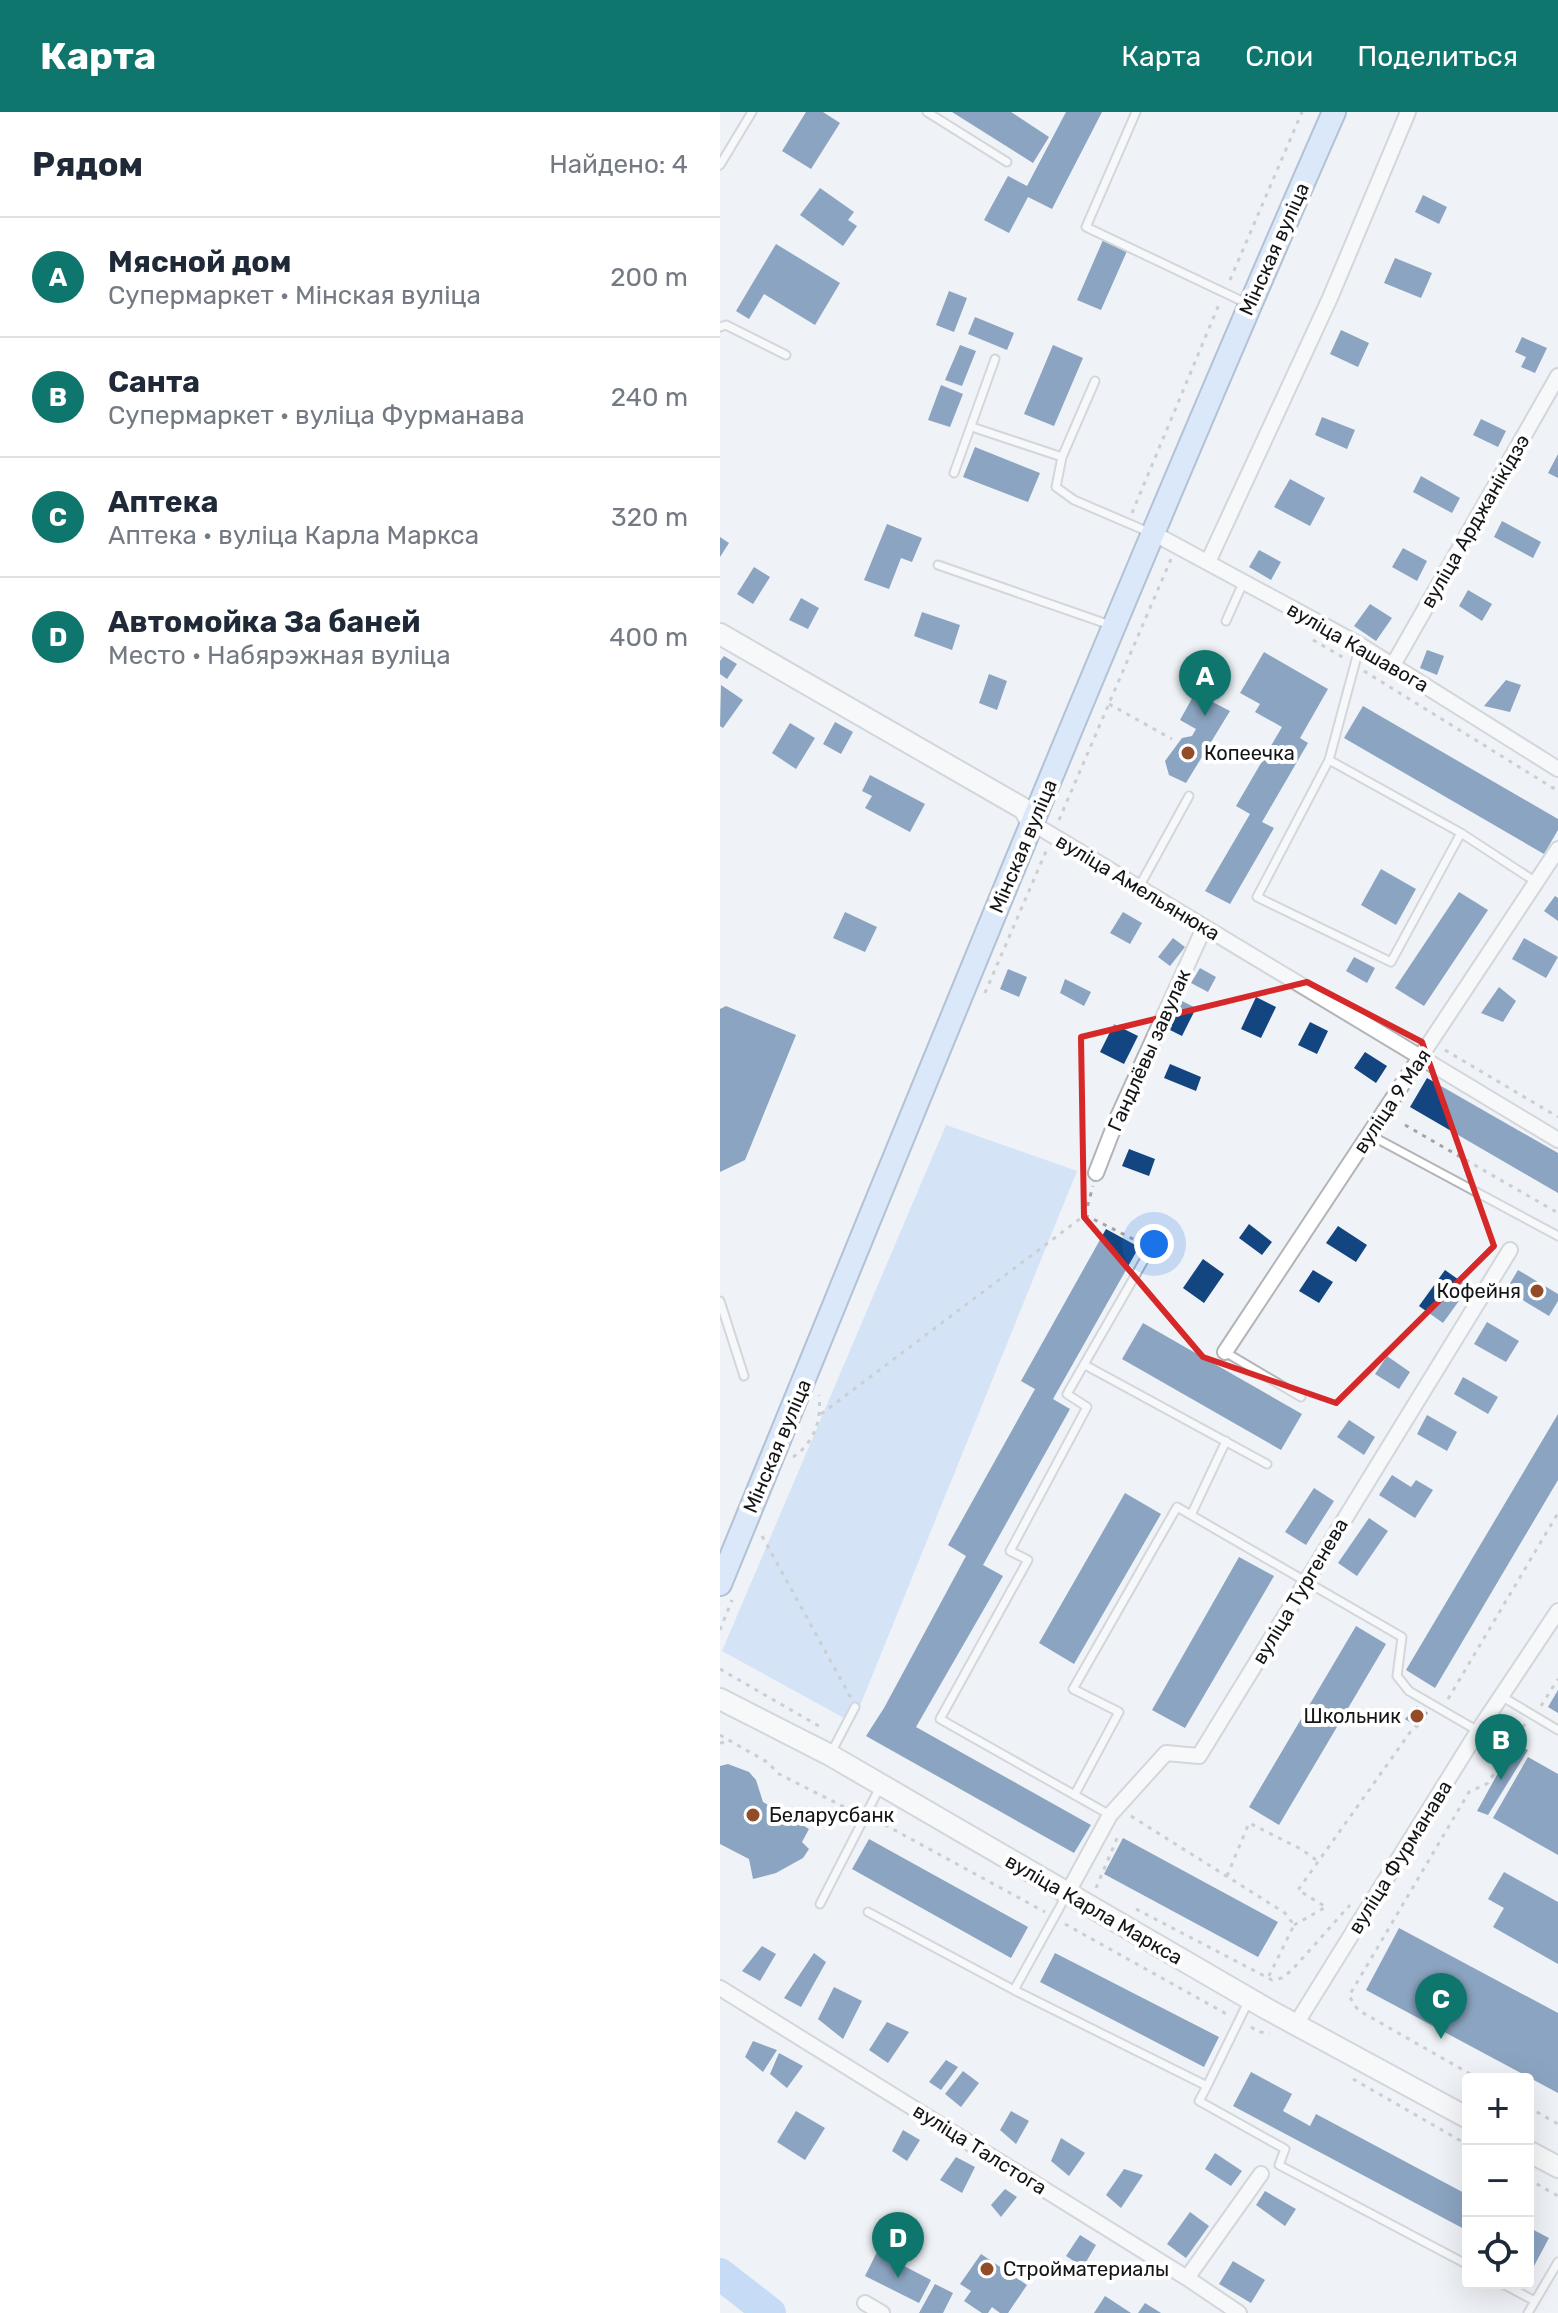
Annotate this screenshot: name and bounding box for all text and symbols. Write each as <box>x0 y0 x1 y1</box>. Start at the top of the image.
text: Карта <box>40 33 156 79</box>
text: Карта <box>1121 40 1201 73</box>
text: Слои <box>1245 40 1313 73</box>
text: Поделиться <box>1357 40 1518 73</box>
text: Рядом <box>32 144 143 185</box>
text: Найдено: 4 <box>549 149 688 180</box>
street label: Мінская вуліца <box>1234 179 1314 319</box>
text: Мясной дом <box>108 244 291 280</box>
text: A <box>49 262 67 293</box>
text: 200 m <box>610 262 688 293</box>
text: Супермаркет · Мінская вуліца <box>108 280 481 311</box>
text: Санта <box>108 364 200 400</box>
text: B <box>49 382 67 413</box>
text: 240 m <box>611 382 688 413</box>
text: Супермаркет · вуліца Фурманава <box>108 400 525 431</box>
street label: вуліца Арджанікідзэ <box>1415 430 1535 612</box>
text: Аптека <box>108 484 219 520</box>
text: C <box>49 502 67 533</box>
text: 320 m <box>611 502 688 533</box>
text: Аптека · вуліца Карла Маркса <box>108 520 479 551</box>
street label: вуліца Кашавога <box>1283 597 1433 697</box>
text: Автомойка За баней <box>108 604 420 640</box>
text: D <box>49 622 67 653</box>
text: 400 m <box>609 622 688 653</box>
text: Место · Набярэжная вуліца <box>108 640 451 671</box>
pin: A <box>1179 650 1231 716</box>
place label: Копеечка <box>1204 741 1295 765</box>
marker: Копеечка <box>1179 744 1197 762</box>
street label: Мінская вуліца <box>984 776 1062 916</box>
street label: вуліца Амельянюка <box>1052 829 1224 945</box>
street label: Гандлёвы завулак <box>1102 965 1196 1135</box>
street label: вуліца 9 Мая <box>1348 1044 1436 1158</box>
your location <box>1134 1224 1174 1264</box>
place label: Кофейня <box>1437 1279 1521 1303</box>
marker: Кофейня <box>1528 1282 1546 1300</box>
street label: Мінская вуліца <box>738 1376 816 1516</box>
street label: вуліца Тургенева <box>1247 1514 1353 1668</box>
place label: Школьник <box>1304 1704 1401 1728</box>
marker: Школьник <box>1408 1707 1426 1725</box>
pin: B <box>1475 1714 1527 1780</box>
street label: вуліца Фурманава <box>1343 1776 1457 1938</box>
place label: Беларусбанк <box>769 1803 895 1827</box>
marker: Беларусбанк <box>744 1806 762 1824</box>
street label: вуліца Карла Маркса <box>1001 1848 1187 1970</box>
pin: C <box>1415 1973 1467 2039</box>
map controls <box>1462 2073 1534 2289</box>
button: + <box>1462 2073 1534 2145</box>
street label: вуліца Талстога <box>909 2098 1051 2200</box>
button: − <box>1462 2145 1534 2217</box>
pin: D <box>872 2212 924 2278</box>
button: locate <box>1462 2217 1534 2289</box>
place label: Стройматериалы <box>1003 2257 1169 2281</box>
marker: Стройматериалы <box>978 2260 996 2278</box>

